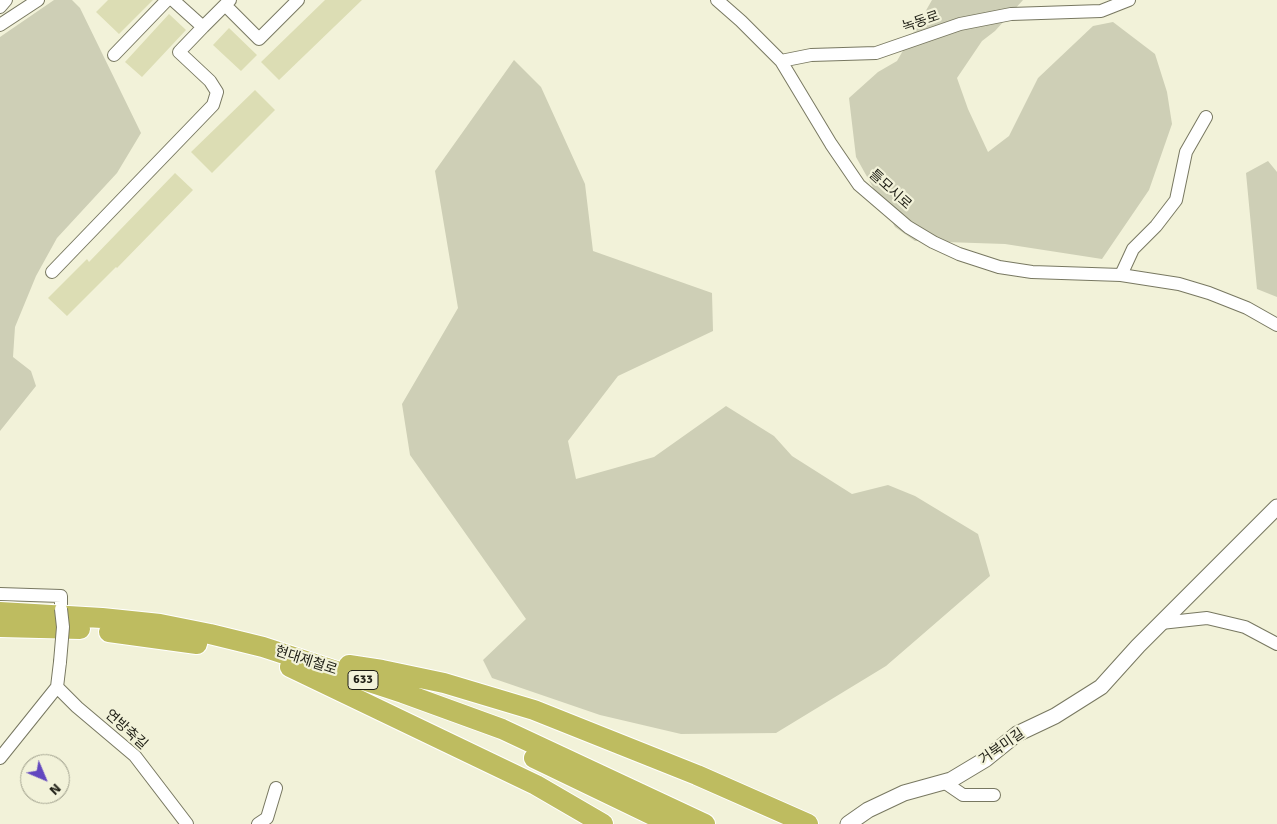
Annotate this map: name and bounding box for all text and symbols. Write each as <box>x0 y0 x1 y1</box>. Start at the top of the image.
street label: 녹동로 <box>900 8 942 36</box>
street label: 틀모시로 <box>865 167 915 213</box>
street label: 현대제철로 <box>273 643 339 679</box>
road number: 633 <box>348 670 378 690</box>
street label: 연방축길 <box>101 707 151 753</box>
street label: 거북미길 <box>976 725 1028 769</box>
north arrow <box>20 754 70 804</box>
text: N <box>46 780 65 799</box>

